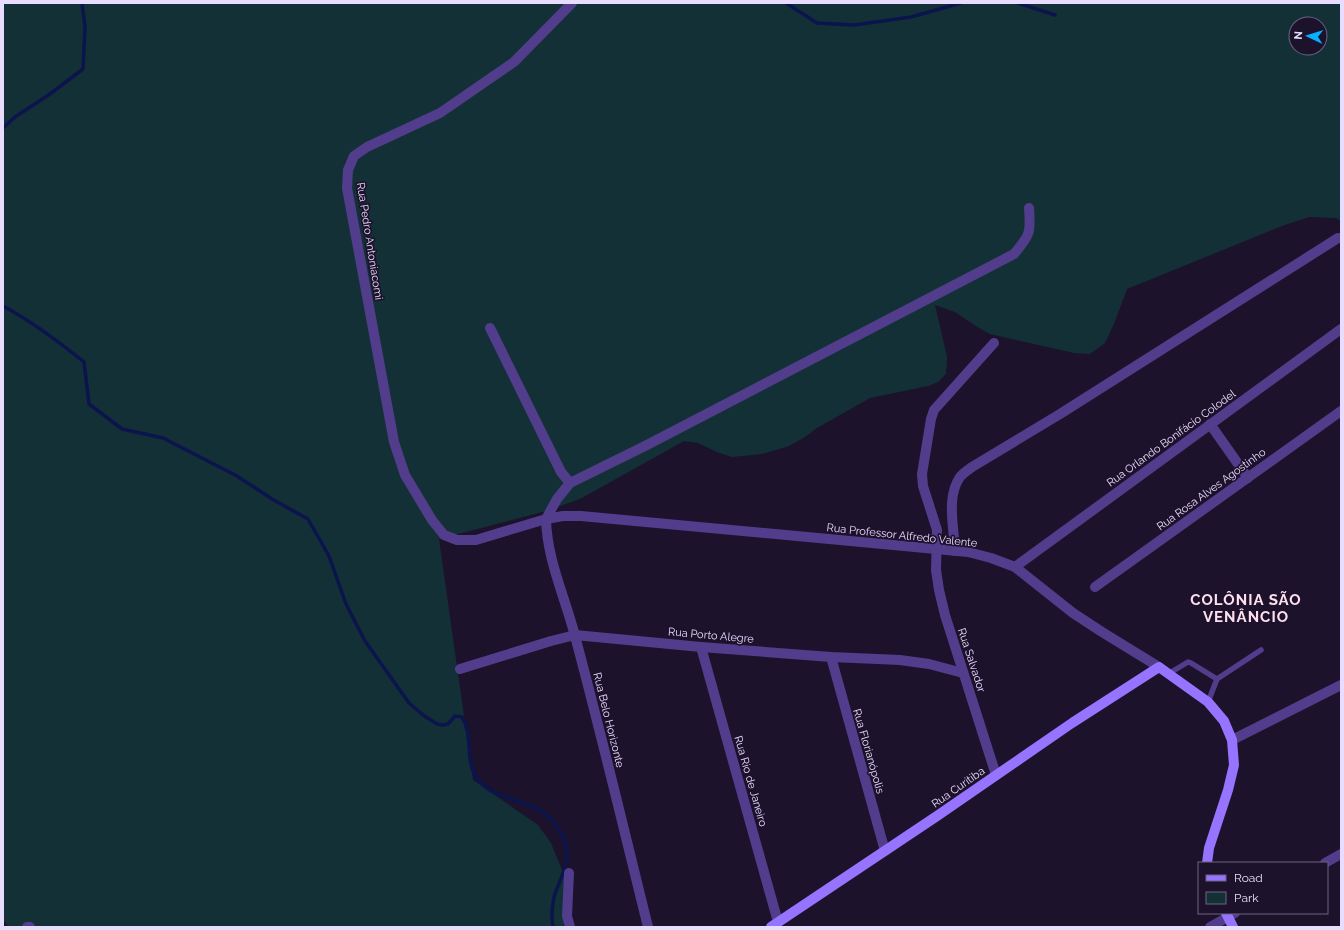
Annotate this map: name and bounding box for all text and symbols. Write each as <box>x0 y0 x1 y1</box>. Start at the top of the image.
north arrow <box>1288 16 1328 56</box>
text: N <box>1292 31 1305 40</box>
street label: Rua Pedro Antoniacomi <box>354 181 385 301</box>
street label: Rua Orlando Bonifácio Colodel <box>1104 387 1238 490</box>
street label: Rua Rosa Alves Agostinho <box>1154 445 1269 533</box>
street label: Rua Professor Alfredo Valente <box>826 521 978 550</box>
district label: COLÔNIA SÃO VENÂNCIO <box>1190 591 1302 626</box>
street label: Rua Porto Alegre <box>668 625 755 646</box>
street label: Rua Salvador <box>955 626 988 694</box>
street label: Rua Belo Horizonte <box>590 671 627 770</box>
street label: Rua Florianópolis <box>850 707 887 795</box>
street label: Rua Rio de Janeiro <box>731 734 770 828</box>
street label: Rua Curitiba <box>929 764 987 810</box>
legend <box>1198 862 1328 914</box>
text: Road <box>1234 871 1263 885</box>
text: Park <box>1234 891 1259 905</box>

